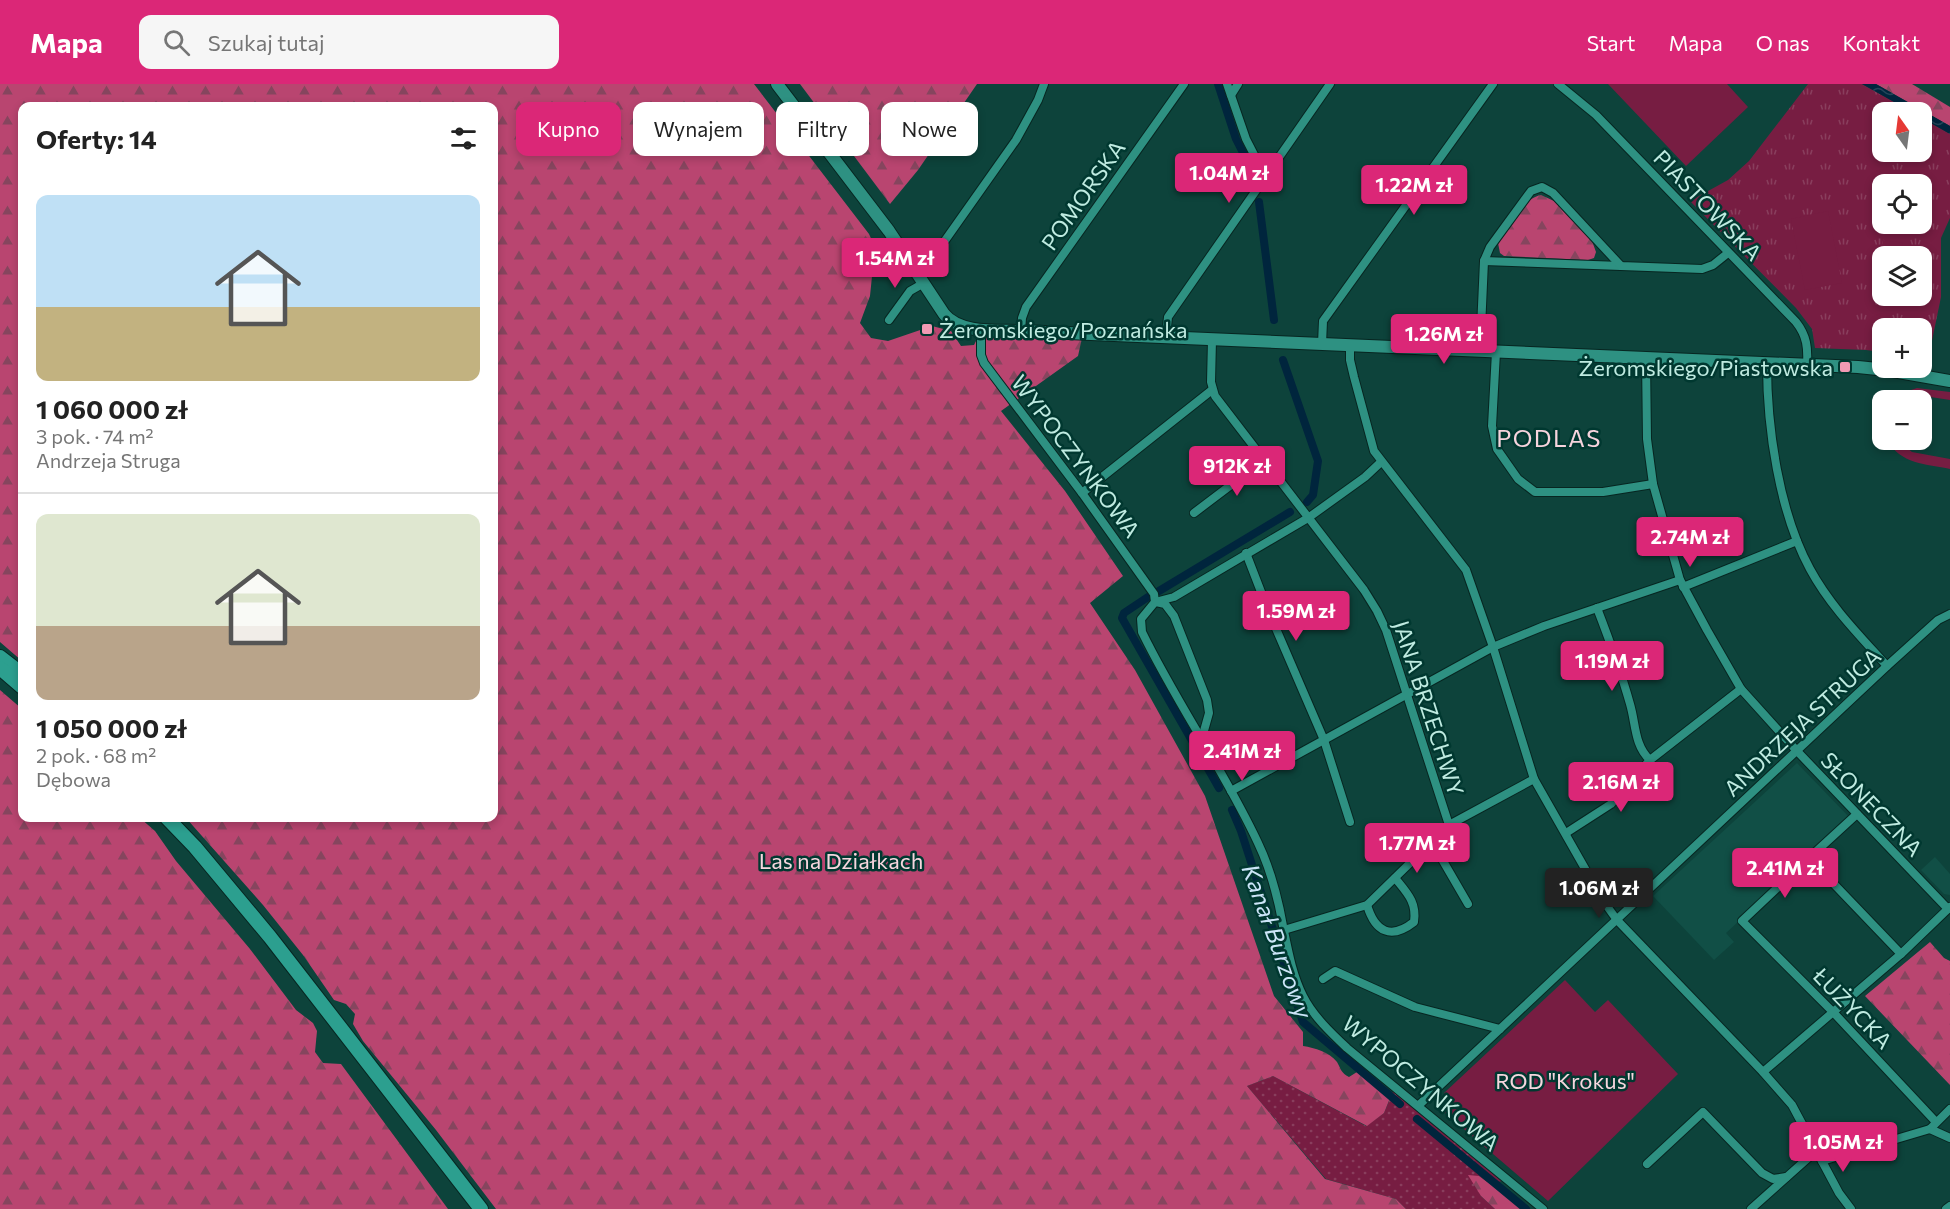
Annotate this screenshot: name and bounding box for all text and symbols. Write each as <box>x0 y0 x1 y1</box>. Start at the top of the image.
search box <box>139 15 559 69</box>
text: Mapa <box>30 25 103 59</box>
icon: search <box>160 26 193 59</box>
text: Szukaj tutaj <box>208 29 325 56</box>
text: Start <box>1587 30 1635 55</box>
text: Mapa <box>1668 30 1723 55</box>
text: O nas <box>1756 30 1809 55</box>
text: Kontakt <box>1842 30 1920 55</box>
chip: Kupno <box>516 102 621 156</box>
chip: Wynajem <box>633 102 764 156</box>
chip: Filtry <box>776 102 869 156</box>
chip: Nowe <box>881 102 978 156</box>
north arrow <box>1872 102 1932 162</box>
map controls <box>1872 102 1932 450</box>
icon: filters <box>447 122 480 155</box>
text: Oferty: 14 <box>36 123 157 154</box>
street label: POMORSKA <box>1035 135 1131 255</box>
street label: PIASTOWSKA <box>1648 144 1768 266</box>
pin: 1.04M zł <box>1167 153 1291 204</box>
text: 1.04M zł <box>1189 160 1269 184</box>
pin: 1.22M zł <box>1352 165 1476 216</box>
text: 1.22M zł <box>1375 172 1453 196</box>
button: locate <box>1872 174 1932 234</box>
icon: home <box>204 234 312 342</box>
pin: 1.54M zł <box>833 238 957 289</box>
text: 1.54M zł <box>856 245 934 269</box>
button: layers <box>1872 246 1932 306</box>
pin: 1.26M zł <box>1382 314 1506 365</box>
place label: Żeromskiego/Poznańska <box>939 316 1188 343</box>
button: + <box>1872 318 1932 378</box>
text: 1.26M zł <box>1405 321 1483 345</box>
marker: Żeromskiego/Poznańska <box>920 322 934 336</box>
place label: Żeromskiego/Piastowska <box>1579 354 1833 381</box>
marker: Żeromskiego/Piastowska <box>1838 360 1852 374</box>
street label: WYPOCZYNKOWA <box>1006 369 1146 543</box>
button: − <box>1872 390 1932 450</box>
text: 1 060 000 zł <box>36 393 188 424</box>
district label: PODLAS <box>1496 423 1602 452</box>
text: 3 pok. · 74 m² <box>36 424 154 448</box>
pin: 912K zł <box>1182 446 1292 497</box>
text: Andrzeja Struga <box>36 448 181 472</box>
text: 912K zł <box>1203 453 1271 477</box>
pin: 2.74M zł <box>1628 517 1752 568</box>
text: 2.74M zł <box>1650 524 1730 548</box>
icon: home <box>204 553 312 661</box>
pin: 1.59M zł <box>1234 591 1358 642</box>
text: 1.59M zł <box>1257 598 1335 622</box>
street label: JANA BRZECHWY <box>1388 617 1470 799</box>
pin: 1.19M zł <box>1550 641 1674 692</box>
street label: ANDRZEJA STRUGA <box>1718 642 1886 802</box>
text: 1.19M zł <box>1575 648 1649 672</box>
text: 1 050 000 zł <box>36 712 187 743</box>
pin: 2.41M zł <box>1180 731 1304 782</box>
text: 2.41M zł <box>1203 738 1281 762</box>
text: 2 pok. · 68 m² <box>36 743 156 767</box>
street label: SŁONECZNA <box>1816 746 1928 862</box>
pin: 2.16M zł <box>1559 762 1683 813</box>
text: Dębowa <box>36 767 111 791</box>
text: 2.16M zł <box>1582 769 1660 793</box>
pin: 1.77M zł <box>1355 823 1479 874</box>
text: 1.77M zł <box>1379 830 1455 854</box>
park label: Las na Działkach <box>759 847 923 874</box>
pin: 2.41M zł <box>1723 848 1847 899</box>
text: 2.41M zł <box>1746 855 1824 879</box>
water label: Kanał Burzowy <box>1237 860 1320 1024</box>
pin: 1.06M zł <box>1537 868 1661 919</box>
text: 1.06M zł <box>1559 875 1639 899</box>
street label: ŁUŻYCKA <box>1807 961 1898 1054</box>
street label: WYPOCZYNKOWA <box>1337 1009 1505 1157</box>
park label: ROD "Krokus" <box>1495 1067 1635 1094</box>
pin: 1.05M zł <box>1781 1122 1905 1173</box>
text: 1.05M zł <box>1803 1129 1883 1153</box>

